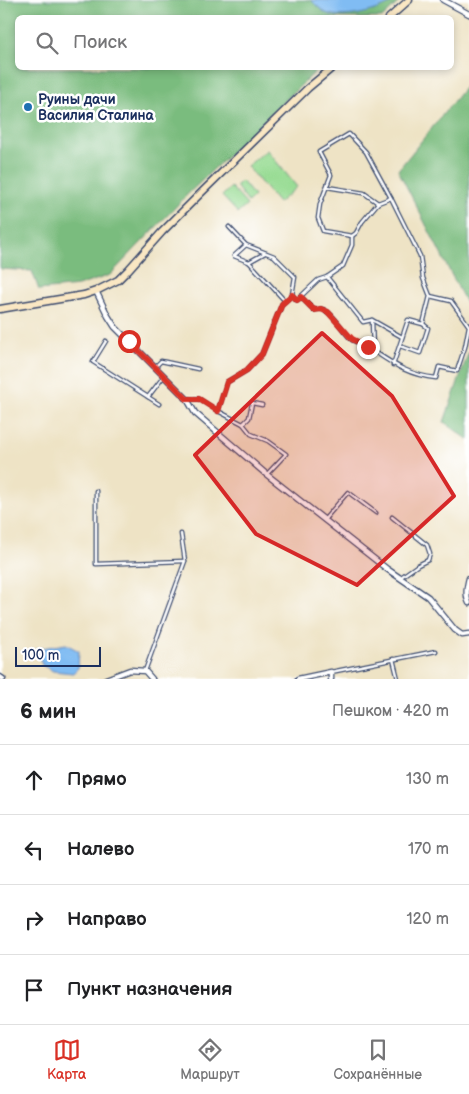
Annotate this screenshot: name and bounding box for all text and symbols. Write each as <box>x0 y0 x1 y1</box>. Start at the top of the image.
search box <box>15 15 454 70</box>
icon: search <box>33 29 61 57</box>
text: Поиск <box>73 31 127 54</box>
place label: Руины дачи Василия Сталина <box>38 91 155 124</box>
marker: Руины дачи Василия Сталина <box>22 101 34 113</box>
route start <box>118 330 141 353</box>
route end <box>357 336 380 359</box>
scale bar <box>15 644 101 667</box>
text: 100 m <box>22 647 59 664</box>
text: 6 мин <box>20 699 76 724</box>
text: Пешком · 420 m <box>332 702 449 721</box>
icon: ahead <box>20 766 48 794</box>
text: Прямо <box>67 768 127 791</box>
text: 130 m <box>406 770 449 789</box>
icon: left <box>20 836 48 864</box>
text: Налево <box>67 838 134 861</box>
text: 170 m <box>408 840 449 859</box>
icon: right <box>20 906 48 934</box>
text: Направо <box>67 908 147 931</box>
text: 120 m <box>406 910 449 929</box>
icon: arrive <box>20 976 48 1004</box>
text: Пункт назначения <box>67 978 232 1001</box>
tab: Карта <box>47 1036 86 1083</box>
tab: Маршрут <box>180 1036 240 1083</box>
tab: Сохранённые <box>334 1036 422 1083</box>

